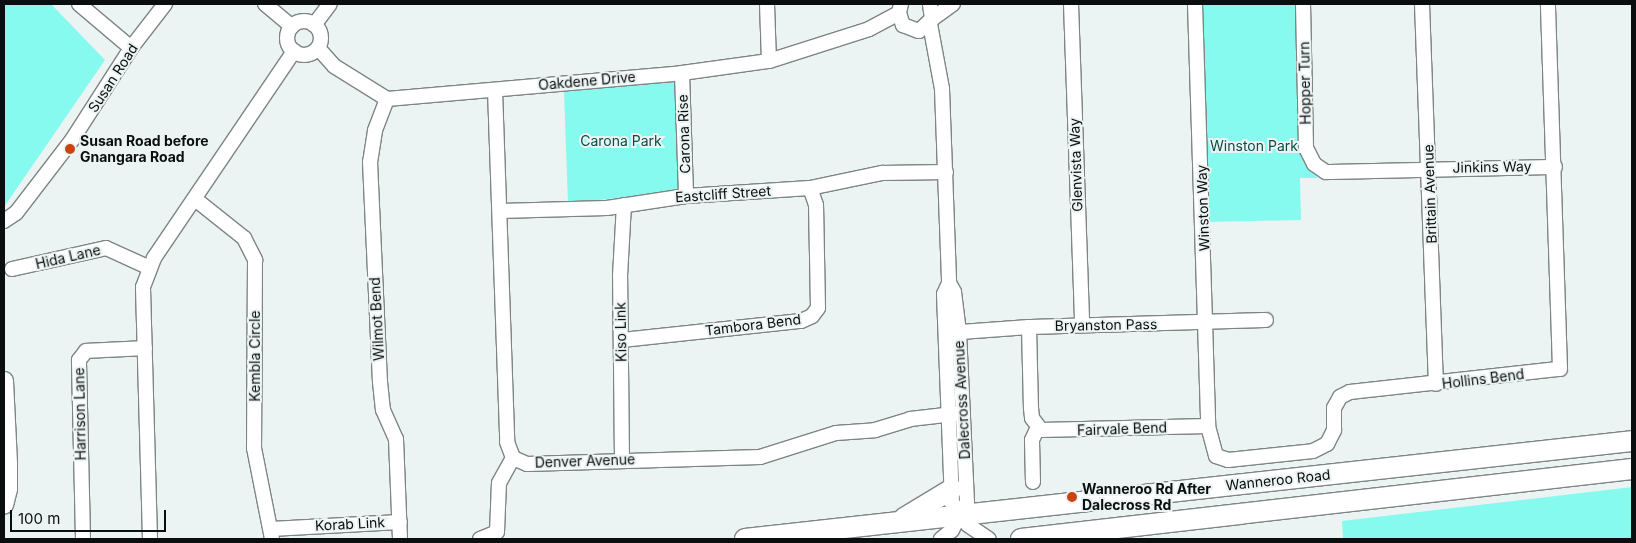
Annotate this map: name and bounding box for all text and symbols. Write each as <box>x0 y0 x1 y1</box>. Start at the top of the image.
street label: Susan Road <box>85 41 141 115</box>
street label: Hopper Turn <box>1296 41 1314 125</box>
street label: Oakdene Drive <box>538 68 636 94</box>
street label: Carona Rise <box>674 94 694 174</box>
street label: Glenvista Way <box>1066 118 1086 212</box>
place label: Susan Road before Gnangara Road <box>80 133 209 166</box>
park label: Carona Park <box>580 133 662 149</box>
park label: Winston Park <box>1210 138 1298 154</box>
marker: Susan Road before Gnangara Road <box>64 143 76 155</box>
street label: Brittain Avenue <box>1420 144 1440 244</box>
street label: Jinkins Way <box>1452 158 1532 176</box>
street label: Winston Way <box>1193 164 1213 252</box>
street label: Eastcliff Street <box>674 182 772 206</box>
street label: Hida Lane <box>34 241 102 273</box>
street label: Wilmot Bend <box>366 277 388 361</box>
street label: Kiso Link <box>612 302 630 362</box>
street label: Kembla Circle <box>247 310 263 402</box>
street label: Tambora Bend <box>704 311 802 339</box>
street label: Bryanston Pass <box>1055 316 1157 334</box>
street label: Dalecross Avenue <box>951 340 973 460</box>
street label: Hollins Bend <box>1441 366 1525 392</box>
street label: Harrison Lane <box>71 367 89 461</box>
street label: Fairvale Bend <box>1077 419 1167 439</box>
street label: Denver Avenue <box>535 451 635 471</box>
street label: Wanneroo Road <box>1225 466 1331 494</box>
place label: Wanneroo Rd After Dalecross Rd <box>1082 481 1211 514</box>
marker: Wanneroo Rd After Dalecross Rd <box>1066 491 1078 503</box>
scale bar <box>12 500 169 532</box>
text: 100 m <box>18 509 60 528</box>
street label: Korab Link <box>315 514 385 534</box>

